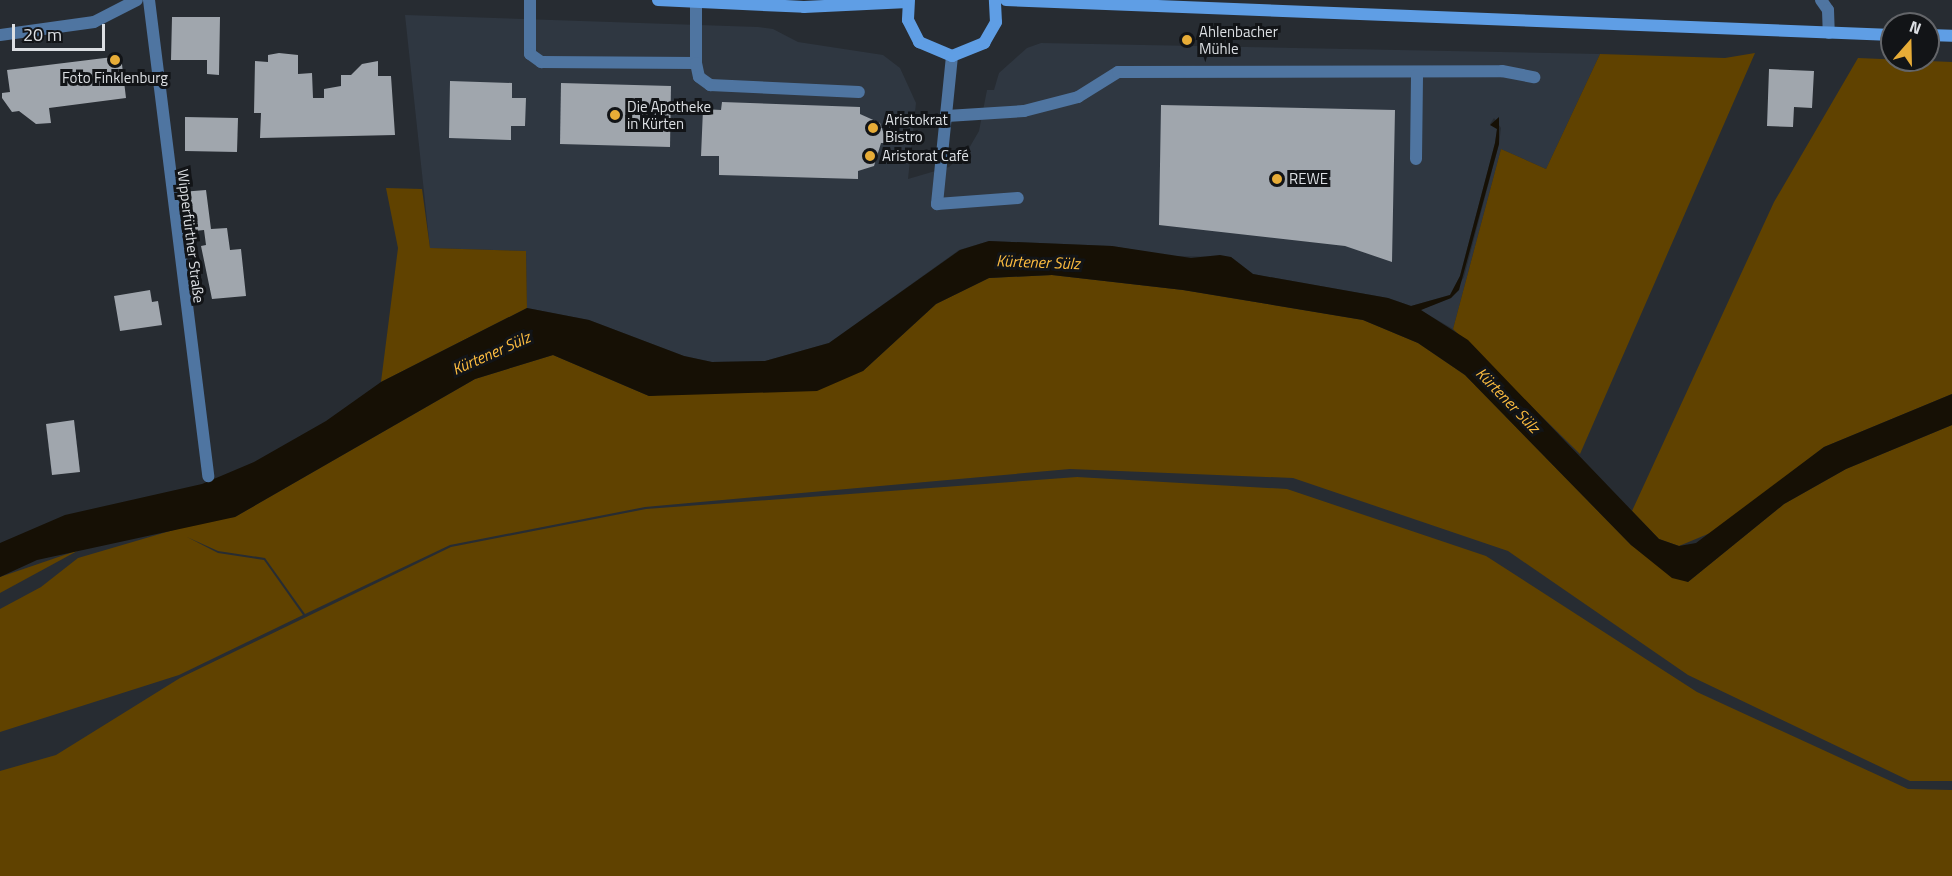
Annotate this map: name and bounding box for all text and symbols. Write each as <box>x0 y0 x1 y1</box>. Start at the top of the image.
scale bar <box>15 12 108 50</box>
north arrow <box>1880 12 1940 72</box>
text: N <box>1906 14 1925 40</box>
text: 20 m <box>23 21 62 48</box>
place label: Ahlenbacher Mühle <box>1199 22 1278 57</box>
marker: Ahlenbacher Mühle <box>1180 33 1194 47</box>
marker: Foto Finklenburg <box>108 53 122 67</box>
place label: Foto Finklenburg <box>62 69 168 87</box>
place label: Die Apotheke in Kürten <box>627 97 711 132</box>
marker: Die Apotheke in Kürten <box>608 108 622 122</box>
place label: Aristokrat Bistro <box>885 110 948 145</box>
marker: Aristokrat Bistro <box>866 121 880 135</box>
place label: Aristorat Café <box>882 147 969 165</box>
marker: Aristorat Café <box>863 149 877 163</box>
street label: Wipperfürther Straße <box>174 168 208 304</box>
place label: REWE <box>1289 170 1328 188</box>
marker: REWE <box>1270 172 1284 186</box>
water label: Kürtener Sülz <box>996 251 1080 273</box>
water label: Kürtener Sülz <box>449 327 533 379</box>
water label: Kürtener Sülz <box>1472 363 1544 437</box>

